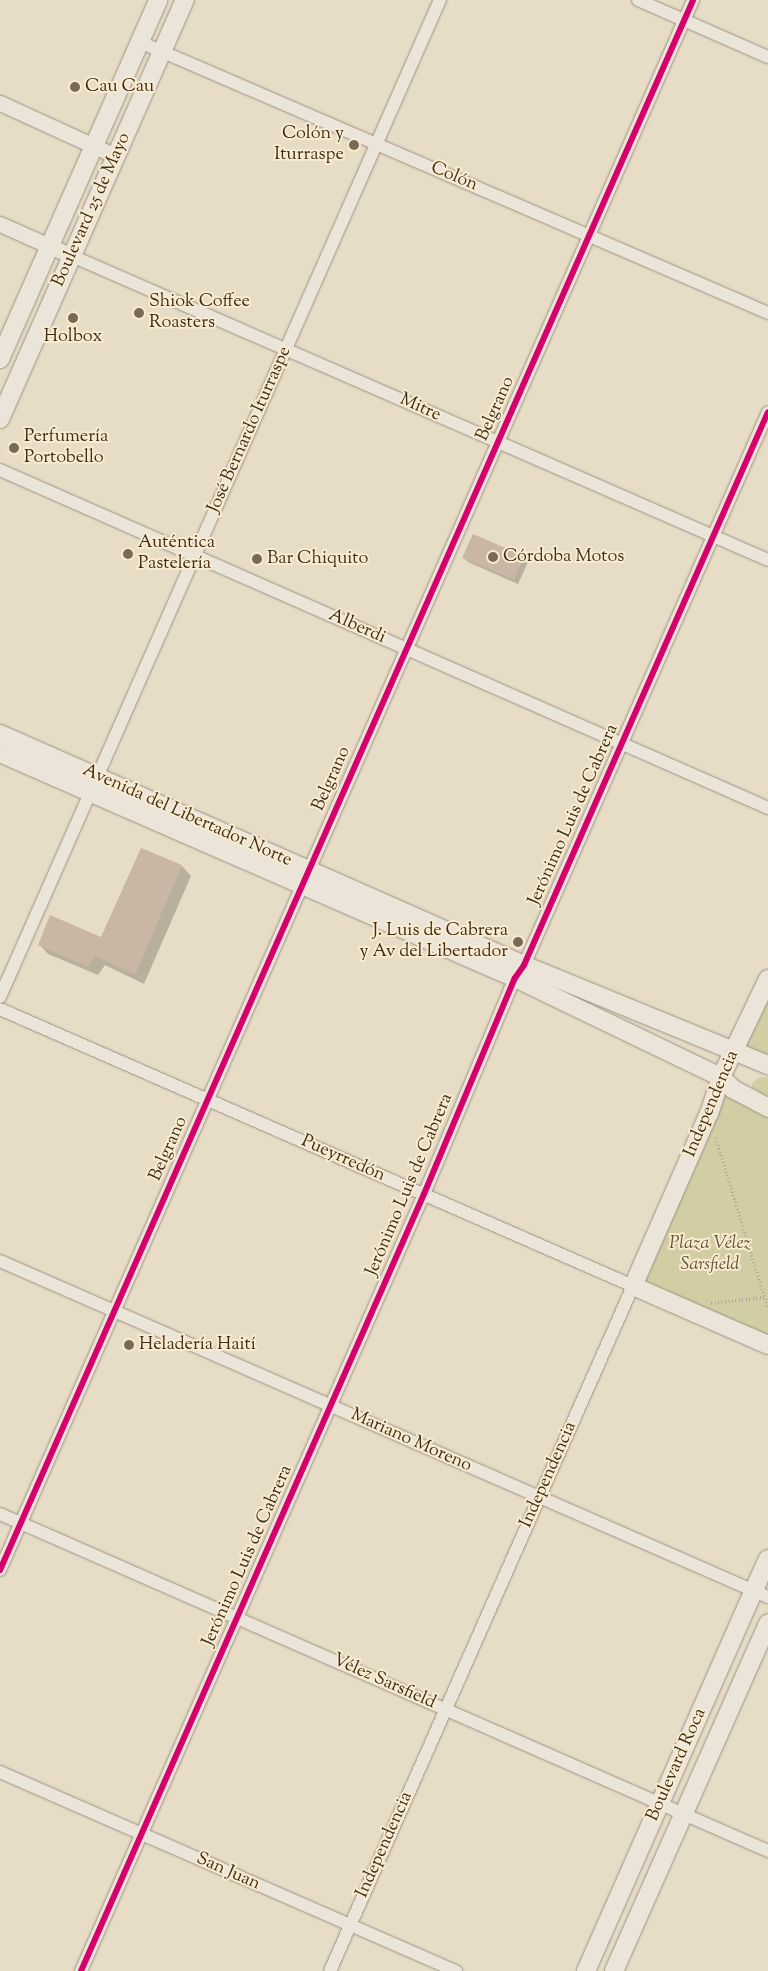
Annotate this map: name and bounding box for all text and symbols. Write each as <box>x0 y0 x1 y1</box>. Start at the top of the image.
place label: Cau Cau <box>85 76 154 98</box>
marker: Cau Cau <box>69 81 81 93</box>
place label: Colón y Iturraspe <box>274 124 344 166</box>
street label: Boulevard 25 de Mayo <box>48 130 136 290</box>
marker: Colón y Iturraspe <box>348 139 360 151</box>
street label: Colón <box>427 157 481 197</box>
place label: Shiok Coffee Roasters <box>149 292 250 334</box>
marker: Shiok Coffee Roasters <box>133 307 145 319</box>
marker: Holbox <box>67 312 79 324</box>
place label: Holbox <box>44 326 102 348</box>
street label: José Bernardo Iturraspe <box>204 344 296 516</box>
street label: Belgrano <box>472 373 520 445</box>
street label: Mitre <box>396 389 444 427</box>
place label: Perfumería Portobello <box>24 427 108 469</box>
marker: Perfumería Portobello <box>8 442 20 454</box>
place label: Auténtica Pastelería <box>138 533 215 576</box>
place label: Córdoba Motos <box>503 546 624 568</box>
marker: Auténtica Pastelería <box>122 548 134 560</box>
place label: Bar Chiquito <box>267 548 368 570</box>
marker: Córdoba Motos <box>487 551 499 563</box>
marker: Bar Chiquito <box>251 553 263 565</box>
street label: Alberdi <box>325 605 389 649</box>
street label: Jerónimo Luis de Cabrera <box>524 721 624 909</box>
street label: Belgrano <box>308 743 356 815</box>
street label: Avenida del Libertador Norte <box>79 760 295 872</box>
place label: J. Luis de Cabrera y Av del Libertador <box>360 921 508 964</box>
marker: J. Luis de Cabrera y Av del Libertador <box>512 936 524 948</box>
street label: Independencia <box>680 1047 744 1161</box>
street label: Jerónimo Luis de Cabrera <box>362 1090 458 1280</box>
street label: Belgrano <box>145 1113 193 1185</box>
street label: Pueyrredón <box>298 1131 388 1187</box>
park label: Plaza Vélez Sarsfield <box>669 1234 751 1276</box>
place label: Heladería Haití <box>139 1334 256 1356</box>
marker: Heladería Haití <box>123 1339 135 1351</box>
street label: Mariano Moreno <box>347 1405 475 1477</box>
street label: Independencia <box>516 1419 582 1531</box>
street label: Jerónimo Luis de Cabrera <box>198 1462 298 1650</box>
street label: Vélez Sarsfield <box>329 1650 439 1714</box>
street label: Boulevard Roca <box>642 1705 712 1825</box>
street label: Independencia <box>352 1789 418 1901</box>
street label: San Juan <box>193 1848 263 1896</box>

